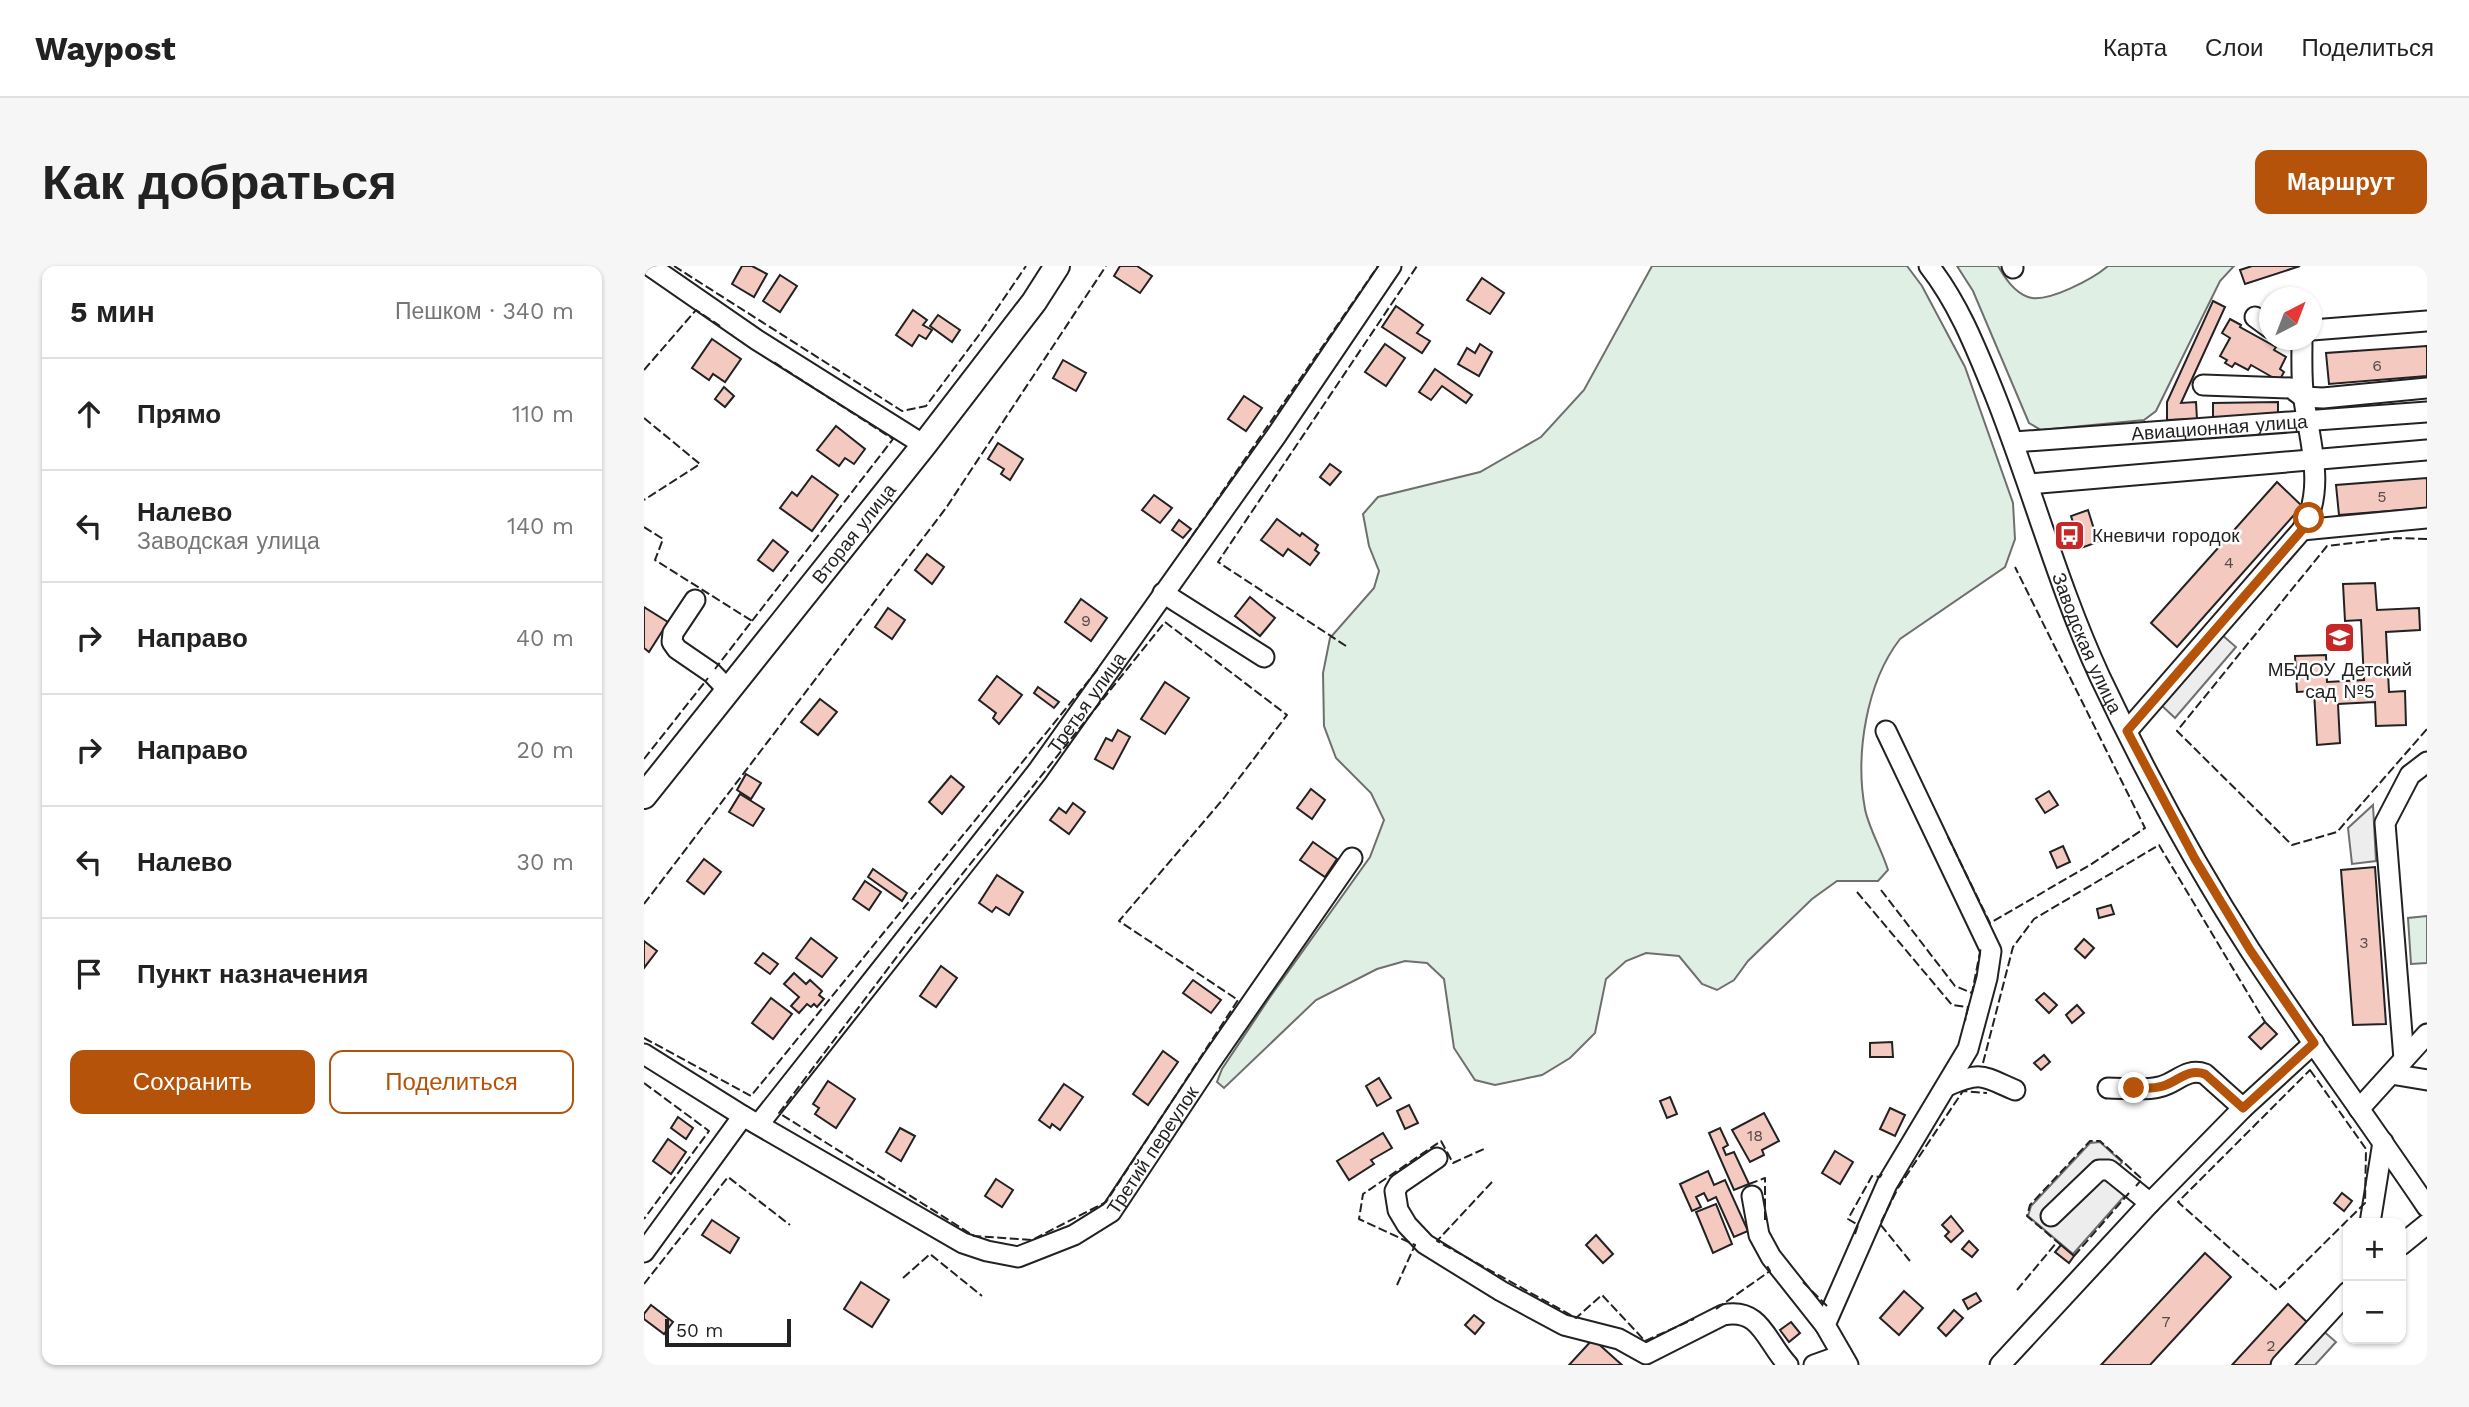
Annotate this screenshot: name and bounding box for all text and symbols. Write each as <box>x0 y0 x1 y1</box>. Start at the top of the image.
text: Waypost <box>35 29 176 68</box>
text: Карта <box>2103 34 2167 62</box>
text: Слои <box>2205 34 2263 62</box>
text: Поделиться <box>2301 34 2434 62</box>
button: Маршрут <box>2255 150 2427 214</box>
text: Как добраться <box>42 153 397 211</box>
north arrow <box>2259 287 2322 350</box>
text: 5 мин <box>70 294 155 329</box>
text: Пешком · 340 m <box>395 298 574 325</box>
house number: 6 <box>2372 356 2382 375</box>
icon: ahead <box>70 395 108 433</box>
text: Прямо <box>137 399 221 429</box>
text: 110 m <box>512 401 574 428</box>
street label: Авиационная улица <box>2131 410 2309 445</box>
street label: Вторая улица <box>807 479 901 588</box>
house number: 5 <box>2377 487 2387 506</box>
text: Налево <box>137 497 232 527</box>
route start <box>2293 502 2324 533</box>
icon: left <box>70 507 108 545</box>
text: 140 m <box>507 513 574 540</box>
bus stop icon: Кневичи городок <box>2052 518 2086 552</box>
place label: Кневичи городок <box>2092 524 2240 547</box>
text: Заводская улица <box>137 528 320 555</box>
house number: 4 <box>2224 553 2234 572</box>
street label: Заводская улица <box>2047 569 2127 718</box>
house number: 9 <box>1081 611 1091 630</box>
icon: right <box>70 619 108 657</box>
school or university icon: МБДОУ Детский сад №5 <box>2323 621 2357 655</box>
text: Направо <box>137 623 248 653</box>
text: 40 m <box>516 625 574 652</box>
street label: Третья улица <box>1043 647 1131 758</box>
place label: МБДОУ Детский сад №5 <box>2268 658 2412 703</box>
icon: right <box>70 731 108 769</box>
text: Направо <box>137 735 248 765</box>
text: 20 m <box>517 737 574 764</box>
icon: left <box>70 843 108 881</box>
text: Налево <box>137 847 232 877</box>
text: 30 m <box>517 849 574 876</box>
house number: 3 <box>2359 933 2369 952</box>
icon: arrive <box>70 955 108 993</box>
text: Пункт назначения <box>137 959 368 989</box>
button: Сохранить <box>70 1050 315 1114</box>
button: Поделиться <box>329 1050 574 1114</box>
route end <box>2118 1072 2149 1103</box>
street label: Третий переулок <box>1102 1081 1204 1218</box>
house number: 18 <box>1747 1126 1763 1145</box>
map controls <box>2343 1218 2406 1344</box>
button: + <box>2343 1218 2406 1281</box>
button: − <box>2343 1281 2406 1344</box>
house number: 7 <box>2162 1312 2171 1331</box>
scale bar <box>665 1316 791 1348</box>
text: 50 m <box>676 1319 723 1342</box>
house number: 2 <box>2266 1336 2276 1355</box>

